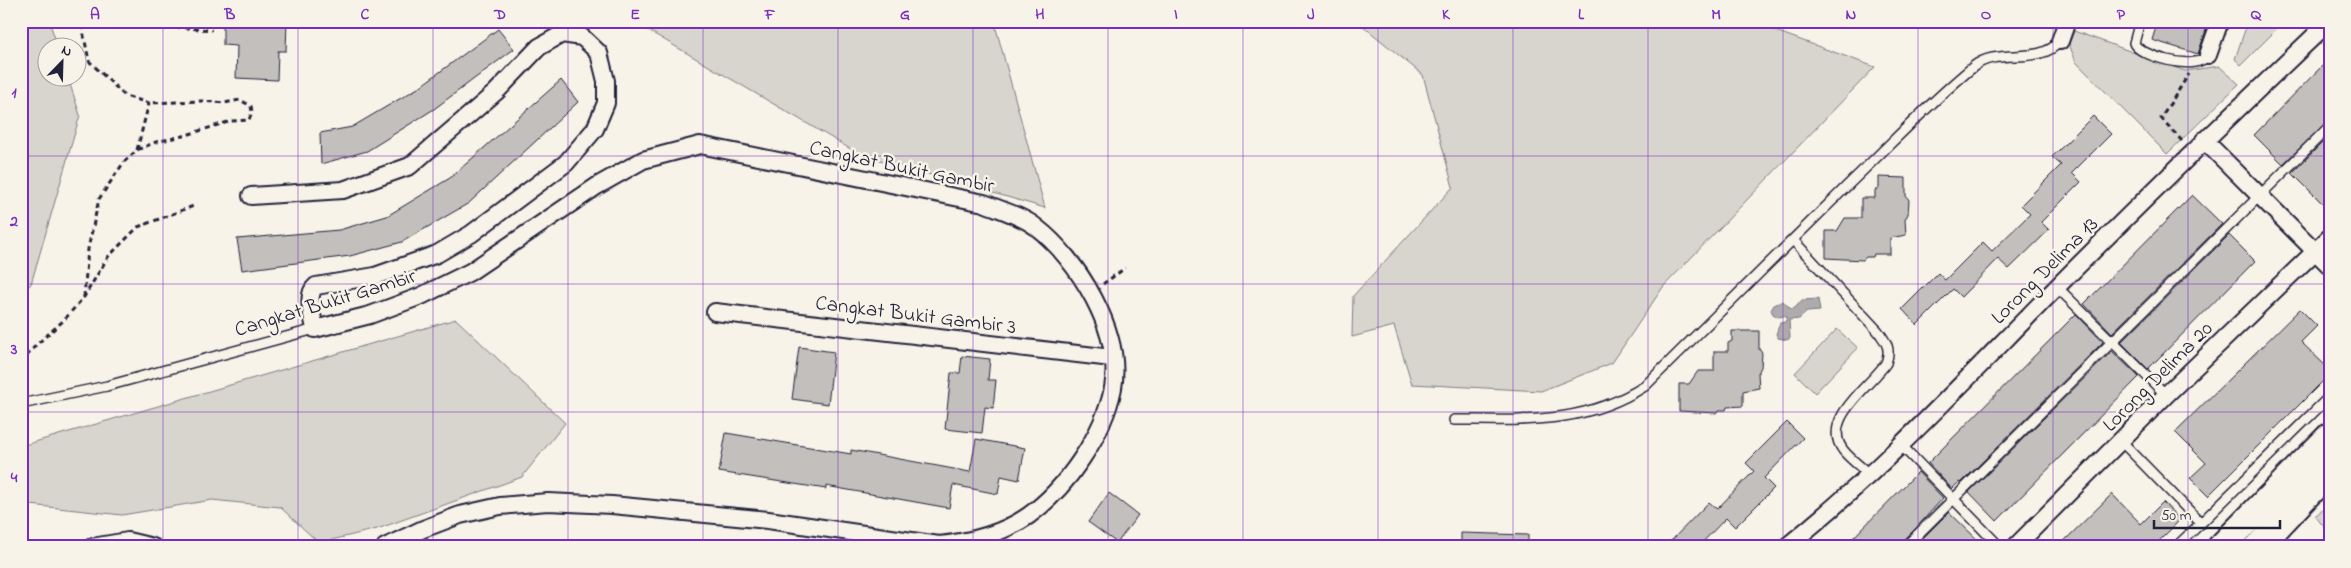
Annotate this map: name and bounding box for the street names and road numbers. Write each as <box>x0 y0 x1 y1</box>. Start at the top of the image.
street label: Cangkat Bukit Gambir <box>806 134 997 204</box>
street label: Lorong Delima 13 <box>1985 211 2107 333</box>
street label: Cangkat Bukit Gambir <box>231 262 421 348</box>
street label: Cangkat Bukit Gambir 3 <box>813 289 1018 345</box>
street label: Lorong Delima 20 <box>2096 315 2222 441</box>

